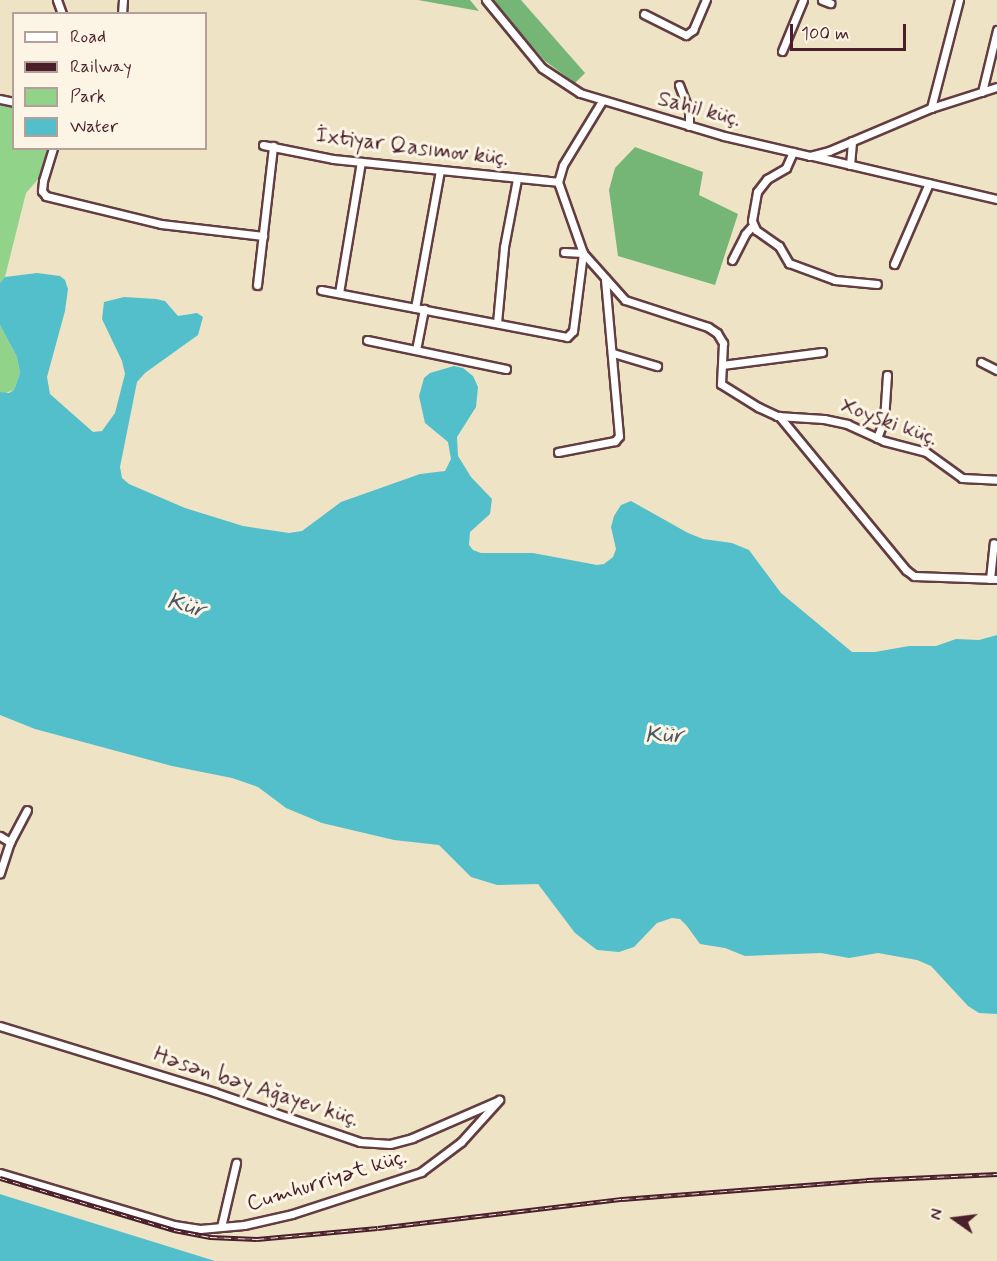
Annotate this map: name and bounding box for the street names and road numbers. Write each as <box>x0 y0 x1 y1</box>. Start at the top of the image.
street label: Sahil küç. <box>655 86 743 134</box>
street label: İxtiyar Qasımov küç. <box>314 123 510 173</box>
street label: Xoyski küç. <box>838 394 940 452</box>
street label: Həsən bəy Ağayev küç. <box>151 1043 361 1133</box>
street label: Cumhurriyət küç. <box>244 1144 410 1218</box>

